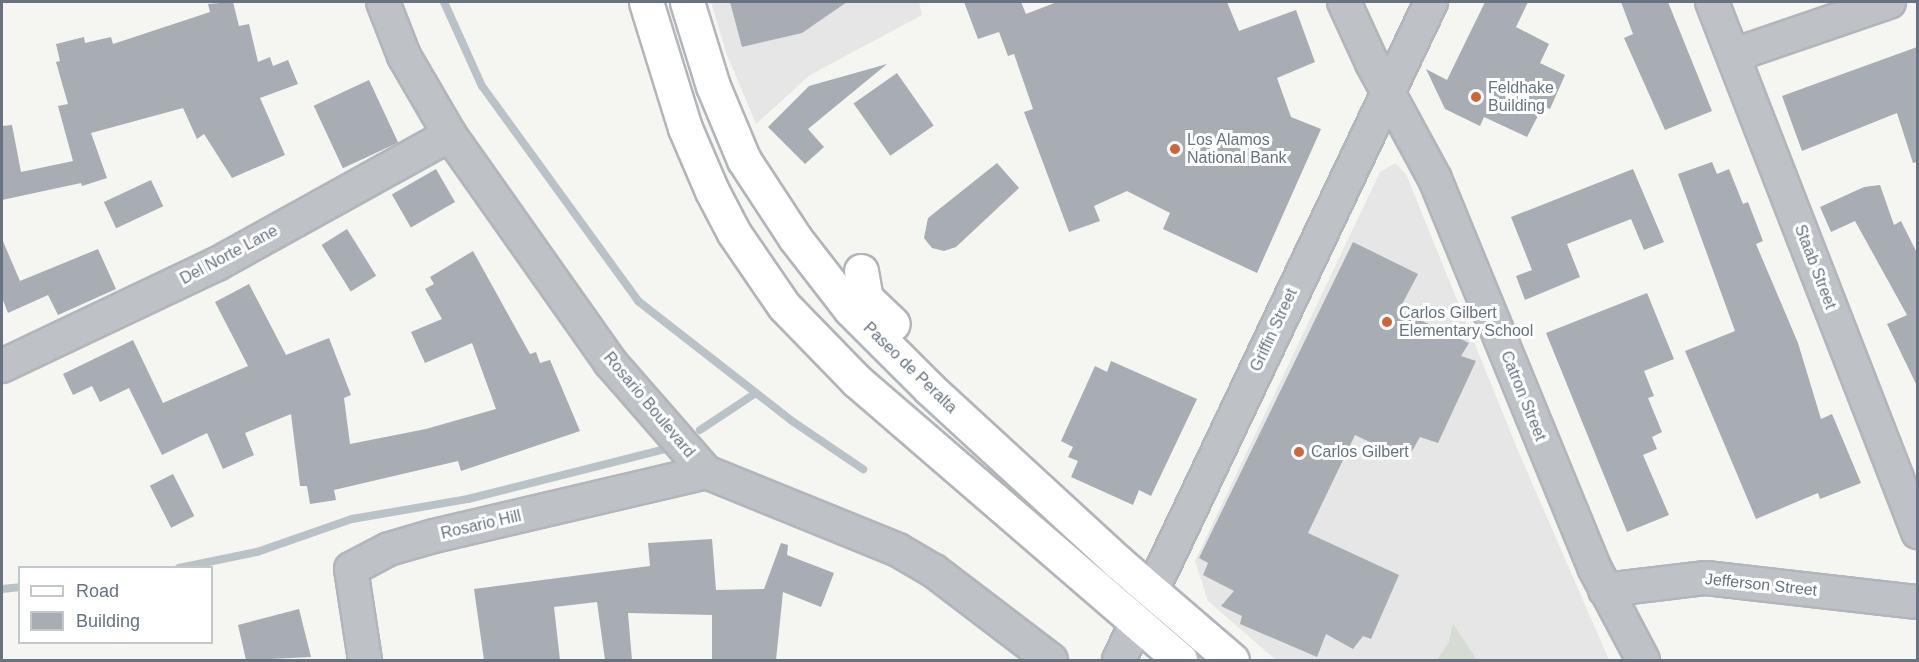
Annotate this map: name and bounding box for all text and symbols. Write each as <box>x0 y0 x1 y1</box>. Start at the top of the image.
place label: Feldhake Building <box>1488 78 1554 116</box>
marker: Feldhake Building <box>1469 90 1483 104</box>
place label: Los Alamos National Bank <box>1187 130 1287 168</box>
marker: Los Alamos National Bank <box>1168 142 1182 156</box>
street label: Del Norte Lane <box>177 221 281 289</box>
street label: Staab Street <box>1790 222 1840 312</box>
street label: Griffin Street <box>1246 285 1302 375</box>
place label: Carlos Gilbert Elementary School <box>1399 303 1533 341</box>
marker: Carlos Gilbert Elementary School <box>1380 315 1394 329</box>
street label: Paseo de Peralta <box>859 318 961 418</box>
street label: Rosario Boulevard <box>599 348 699 462</box>
street label: Catron Street <box>1496 348 1550 444</box>
place label: Carlos Gilbert <box>1311 442 1409 462</box>
marker: Carlos Gilbert <box>1292 445 1306 459</box>
street label: Rosario Hill <box>439 506 523 544</box>
legend <box>18 566 213 644</box>
street label: Jefferson Street <box>1704 570 1818 600</box>
text: Road <box>76 581 119 601</box>
text: Building <box>76 611 140 631</box>

